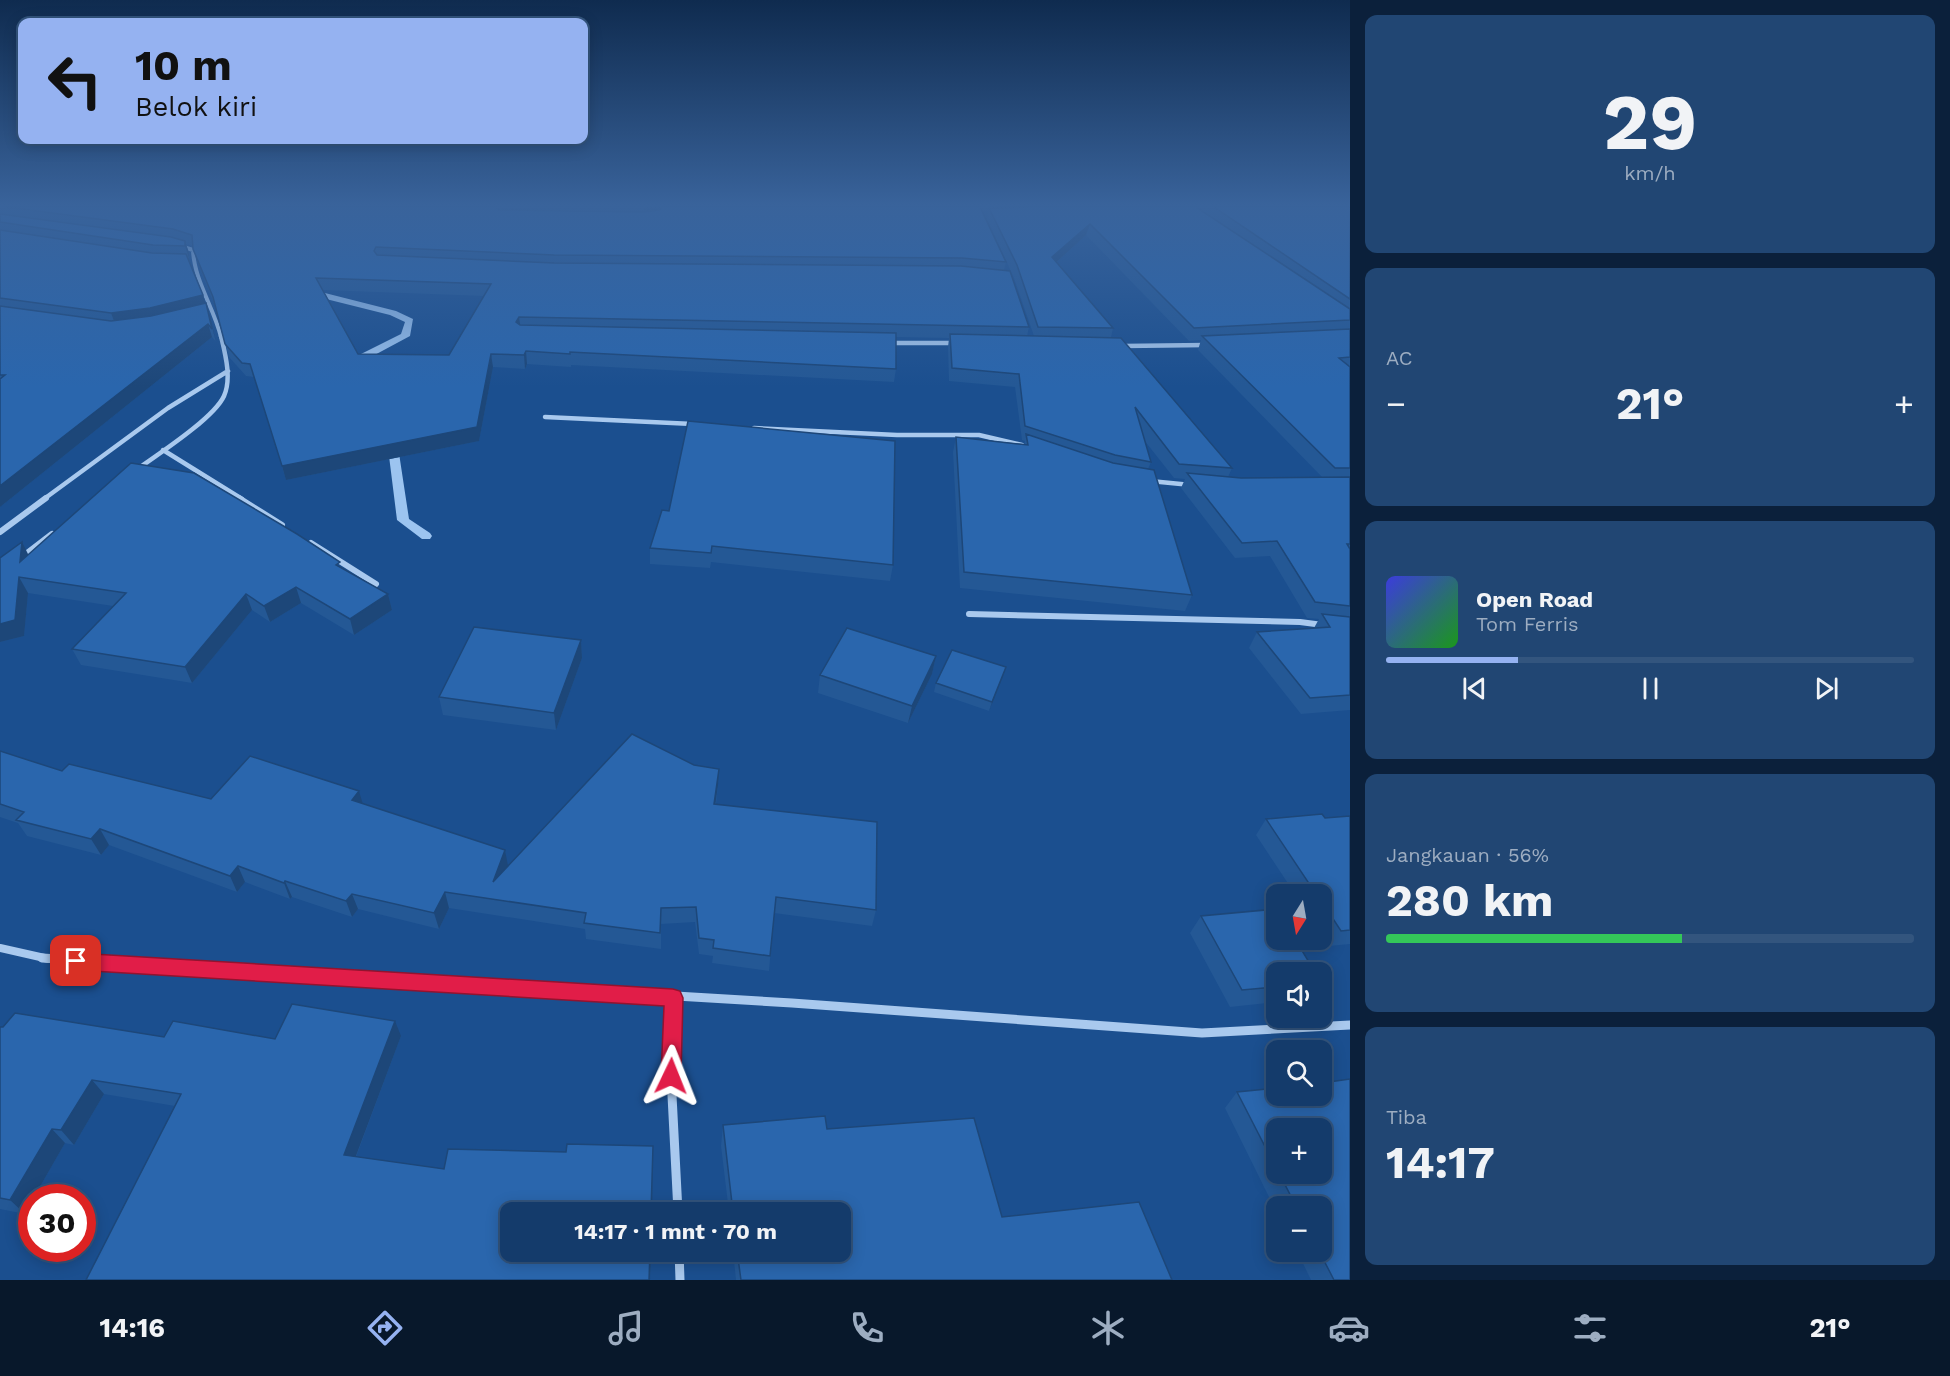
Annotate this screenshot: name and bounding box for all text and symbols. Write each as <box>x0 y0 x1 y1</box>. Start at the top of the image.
text: 10 m <box>135 41 232 90</box>
icon: left <box>36 42 114 120</box>
text: 29 <box>1603 76 1697 168</box>
text: Belok kiri <box>135 91 257 123</box>
text: km/h <box>1624 161 1676 185</box>
text: AC <box>1386 346 1412 370</box>
text: 21° <box>1616 377 1684 430</box>
text: − <box>1386 384 1406 423</box>
text: + <box>1894 384 1914 423</box>
text: Open Road <box>1476 587 1593 612</box>
text: Tom Ferris <box>1476 612 1579 636</box>
icon: previous <box>1458 672 1491 705</box>
icon: pause <box>1634 672 1667 705</box>
icon: next <box>1810 672 1843 705</box>
text: Jangkauan · 56% <box>1386 843 1549 867</box>
text: 280 km <box>1386 874 1553 927</box>
north arrow <box>1266 884 1332 950</box>
map controls <box>1266 884 1332 1262</box>
pin <box>50 935 101 986</box>
icon: arrive <box>59 944 92 977</box>
button: sound <box>1266 962 1332 1028</box>
button: search <box>1266 1040 1332 1106</box>
position arrow <box>639 1044 703 1108</box>
text: Tiba <box>1386 1105 1427 1129</box>
button: + <box>1266 1118 1332 1184</box>
text: 14:17 <box>1386 1136 1495 1189</box>
speed limit sign: 30 <box>18 1184 96 1262</box>
button: − <box>1266 1196 1332 1262</box>
text: 14:17 · 1 mnt · 70 m <box>574 1219 777 1244</box>
icon: directions <box>364 1307 406 1349</box>
icon: music <box>605 1307 647 1349</box>
icon: phone <box>846 1307 888 1349</box>
icon: climate <box>1087 1307 1129 1349</box>
icon: car <box>1328 1307 1370 1349</box>
icon: filters <box>1569 1307 1611 1349</box>
text: 14:16 <box>99 1312 165 1344</box>
text: 21° <box>1809 1312 1851 1344</box>

